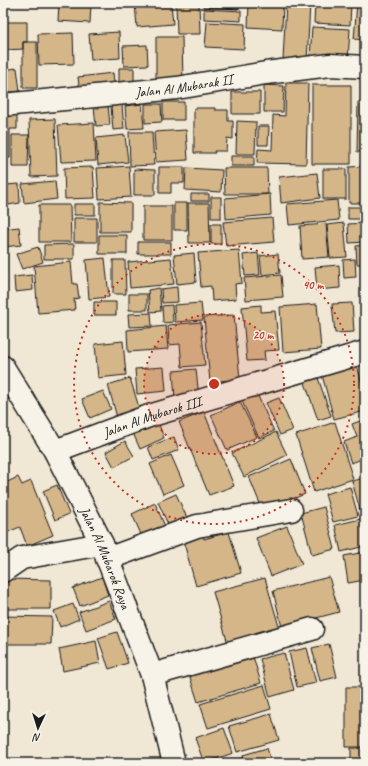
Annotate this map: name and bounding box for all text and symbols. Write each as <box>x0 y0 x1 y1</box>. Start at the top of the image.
street label: Jalan Al Mubarak II <box>133 70 237 101</box>
text: 40 m <box>303 277 324 293</box>
text: 20 m <box>253 327 274 343</box>
centre of rings <box>207 377 221 391</box>
street label: Jalan Al Mubarok III <box>99 391 207 441</box>
street label: Jalan Al Mubarok Raya <box>76 503 135 613</box>
north arrow <box>18 708 58 748</box>
text: N <box>31 731 41 745</box>

